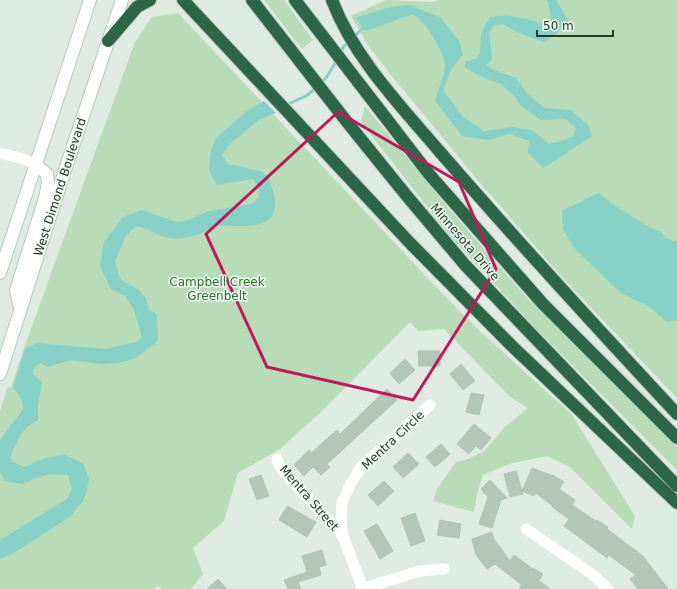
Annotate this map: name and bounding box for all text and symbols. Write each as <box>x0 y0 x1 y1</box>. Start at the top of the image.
scale bar <box>537 12 613 38</box>
text: 50 m <box>543 19 574 33</box>
street label: West Dimond Boulevard <box>31 116 89 258</box>
street label: Minnesota Drive <box>428 201 502 283</box>
park label: Campbell Creek Greenbelt <box>169 275 265 303</box>
street label: Mentra Circle <box>359 408 427 472</box>
street label: Mentra Street <box>277 462 342 534</box>

